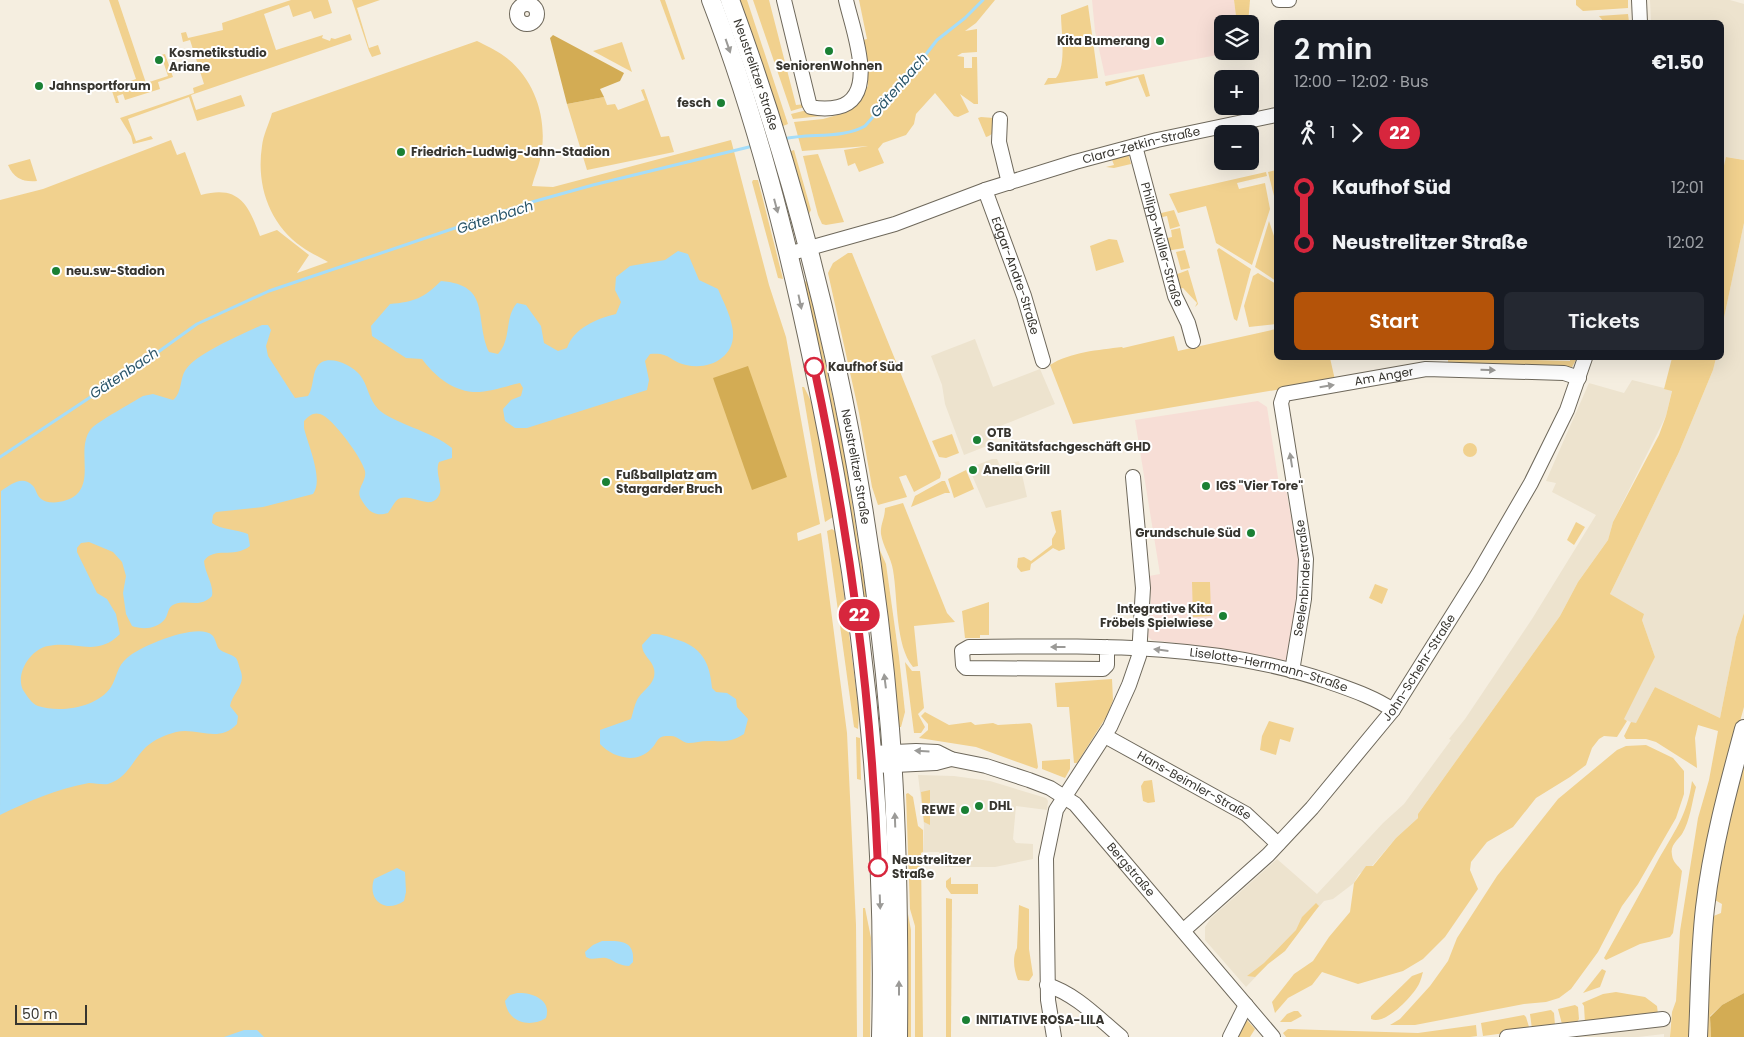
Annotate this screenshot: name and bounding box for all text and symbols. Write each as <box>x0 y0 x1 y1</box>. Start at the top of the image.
map controls <box>1214 15 1259 170</box>
button: layers <box>1214 15 1259 60</box>
street label: Neustrelitzer Straße <box>730 16 783 132</box>
text: 2 min <box>1294 30 1372 69</box>
place label: Kita Bumerang <box>1057 32 1150 49</box>
marker: Kita Bumerang <box>1154 35 1166 47</box>
one-way arrow <box>725 38 732 53</box>
place label: Kosmetikstudio Ariane <box>169 44 267 75</box>
marker: SeniorenWohnen <box>823 45 835 57</box>
water label: Gätenbach <box>865 48 933 122</box>
text: €1.50 <box>1652 49 1704 76</box>
marker: Kosmetikstudio Ariane <box>153 54 165 66</box>
place label: SeniorenWohnen <box>776 57 882 74</box>
button: + <box>1214 70 1259 115</box>
text: 12:00 – 12:02 · Bus <box>1294 70 1429 93</box>
place label: Jahnsportforum <box>49 77 151 94</box>
marker: Jahnsportforum <box>33 80 45 92</box>
place label: fesch <box>677 94 711 111</box>
marker: fesch <box>715 97 727 109</box>
icon: walk <box>1294 119 1322 147</box>
icon: forward <box>1343 119 1371 147</box>
text: 22 <box>1389 120 1410 145</box>
text: 1 <box>1330 121 1335 144</box>
street label: Clara-Zetkin-Straße <box>1080 122 1202 168</box>
button: − <box>1214 125 1259 170</box>
place label: Friedrich-Ludwig-Jahn-Stadion <box>411 143 610 160</box>
marker: Friedrich-Ludwig-Jahn-Stadion <box>395 146 407 158</box>
text: Kaufhof Süd <box>1332 174 1451 201</box>
text: 12:01 <box>1671 176 1704 199</box>
street label: Philipp-Müller-Straße <box>1137 180 1188 309</box>
water label: Gätenbach <box>454 195 536 239</box>
one-way arrow <box>772 199 780 214</box>
street label: Edgar-Andre-Straße <box>988 214 1044 337</box>
text: Neustrelitzer Straße <box>1332 229 1528 256</box>
text: 12:02 <box>1667 231 1704 254</box>
place label: neu.sw-Stadion <box>66 262 165 279</box>
marker: neu.sw-Stadion <box>50 265 62 277</box>
button: Start <box>1294 292 1494 350</box>
button: Tickets <box>1504 292 1704 350</box>
one-way arrow <box>796 294 804 309</box>
water label: Gätenbach <box>85 342 163 404</box>
marker: Kaufhof Süd <box>804 357 824 377</box>
place label: Kaufhof Süd <box>828 358 903 375</box>
street label: Am Anger <box>1353 362 1415 389</box>
one-way arrow <box>1480 367 1496 375</box>
one-way arrow <box>1319 381 1335 389</box>
street label: Neustrelitzer Straße <box>837 408 875 525</box>
place label: OTB Sanitätsfachgeschäft GHD <box>987 424 1151 455</box>
marker: OTB Sanitätsfachgeschäft GHD <box>971 434 983 446</box>
one-way arrow <box>1286 452 1294 468</box>
place label: Anella Grill <box>983 461 1050 478</box>
marker: Anella Grill <box>967 464 979 476</box>
place label: Fußballplatz am Stargarder Bruch <box>616 466 723 497</box>
marker: Fußballplatz am Stargarder Bruch <box>600 476 612 488</box>
place label: IGS "Vier Tore" <box>1216 477 1303 494</box>
marker: IGS "Vier Tore" <box>1200 480 1212 492</box>
street label: Seelenbinderstraße <box>1289 518 1314 638</box>
place label: Grundschule Süd <box>1135 524 1241 541</box>
marker: Grundschule Süd <box>1245 527 1257 539</box>
line badge: 22 <box>836 599 882 631</box>
place label: Integrative Kita Fröbels Spielwiese <box>1100 600 1214 631</box>
text: 22 <box>849 602 869 627</box>
marker: Integrative Kita Fröbels Spielwiese <box>1217 610 1229 622</box>
street label: John-Schehr-Straße <box>1378 610 1459 724</box>
one-way arrow <box>1050 643 1066 651</box>
street label: Liselotte-Herrmann-Straße <box>1189 643 1350 696</box>
one-way arrow <box>1153 646 1169 654</box>
one-way arrow <box>881 673 889 689</box>
street label: Hans-Beimler-Straße <box>1134 746 1256 823</box>
one-way arrow <box>914 747 930 755</box>
place label: DHL <box>989 797 1012 814</box>
marker: DHL <box>973 800 985 812</box>
place label: REWE <box>922 801 955 818</box>
marker: REWE <box>959 804 971 816</box>
one-way arrow <box>890 812 898 828</box>
street label: Bergstraße <box>1103 839 1159 900</box>
place label: Neustrelitzer Straße <box>892 851 971 882</box>
marker: Neustrelitzer Straße <box>868 857 888 877</box>
one-way arrow <box>876 895 884 911</box>
one-way arrow <box>895 980 903 996</box>
scale bar <box>15 1002 88 1025</box>
text: 50 m <box>22 1004 58 1024</box>
place label: INITIATIVE ROSA-LILA <box>976 1011 1104 1028</box>
marker: INITIATIVE ROSA-LILA <box>960 1014 972 1026</box>

